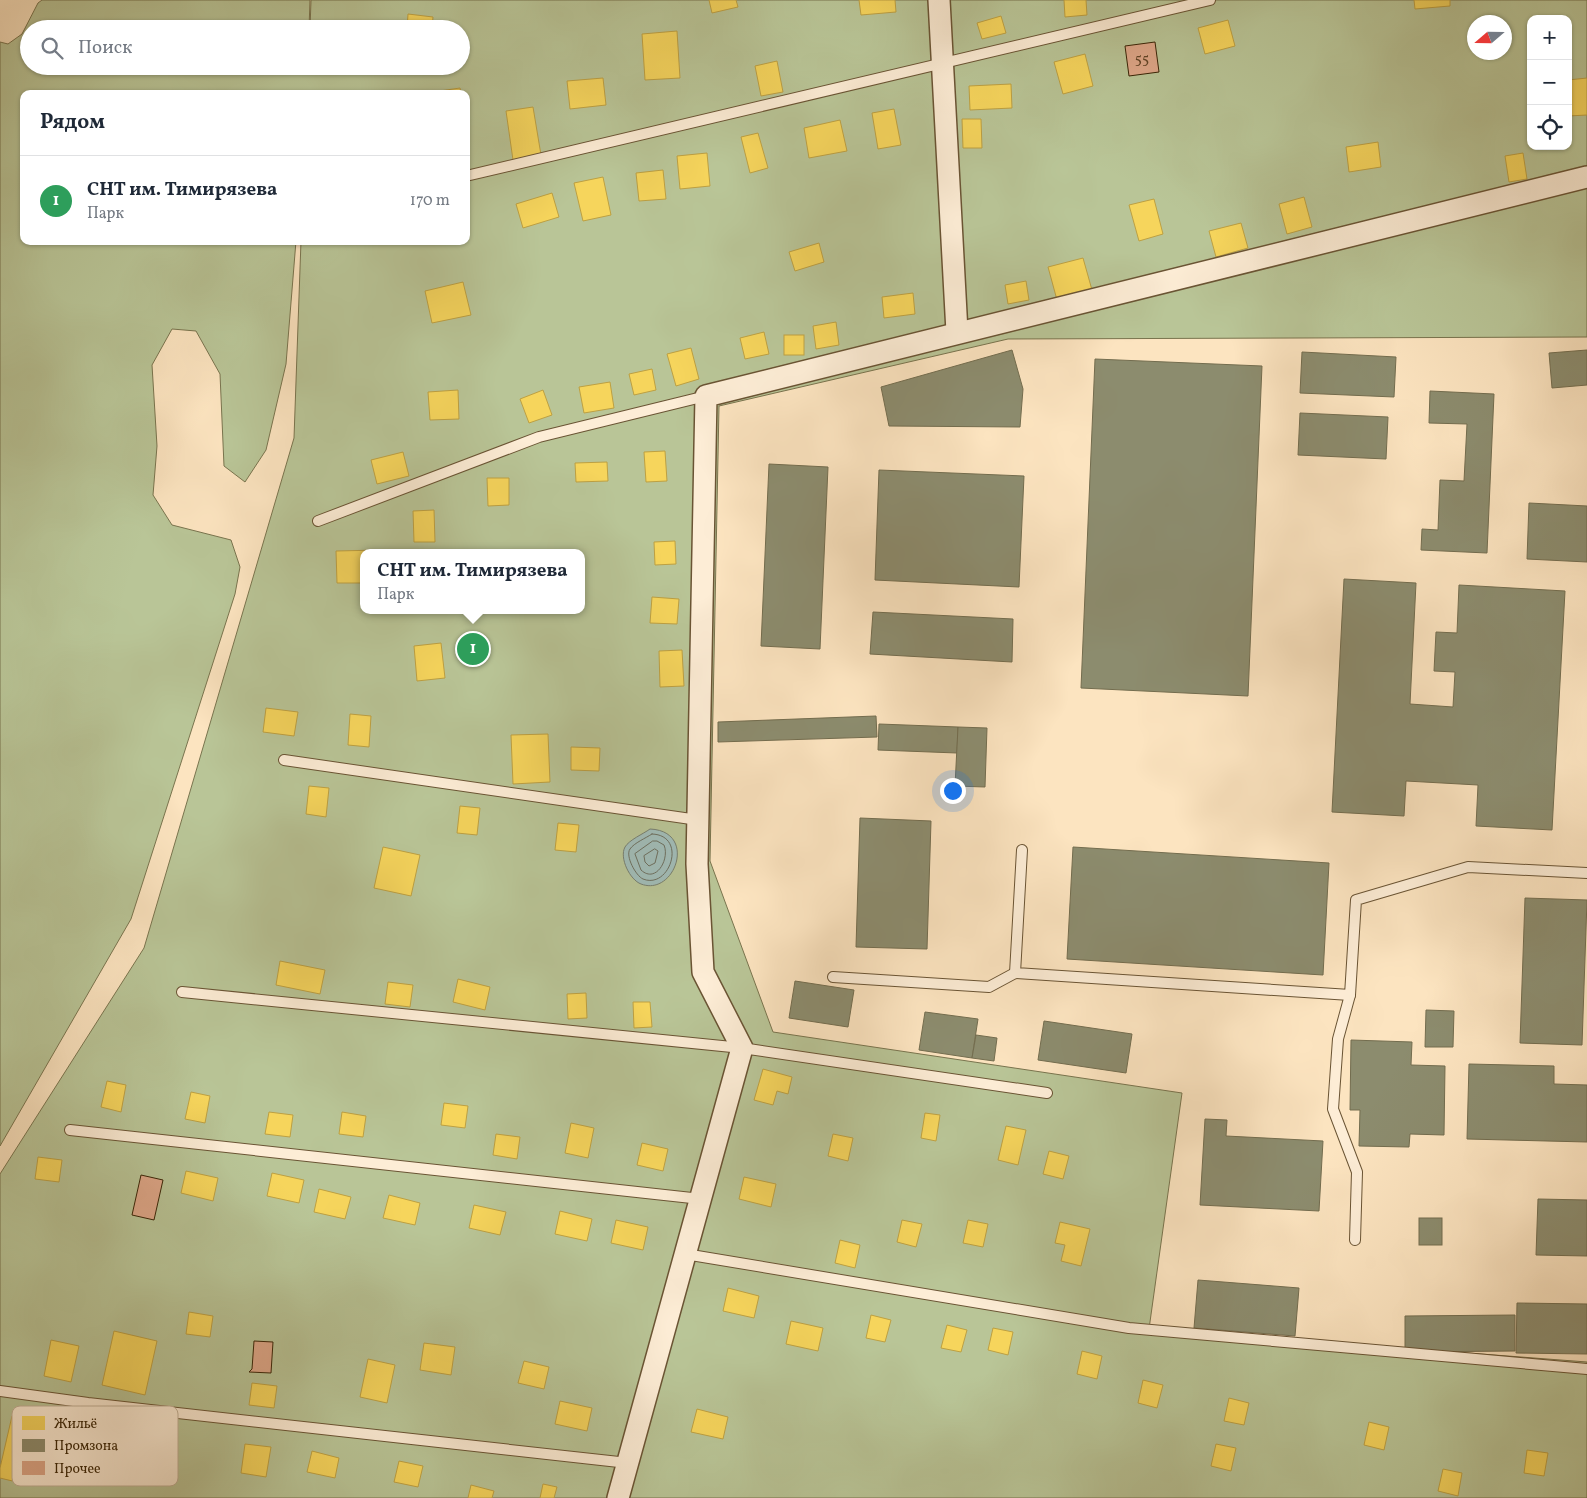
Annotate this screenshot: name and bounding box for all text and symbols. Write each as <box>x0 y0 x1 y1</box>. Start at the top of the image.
north arrow <box>1467 15 1512 60</box>
map controls <box>1527 15 1572 150</box>
button: + <box>1527 15 1572 60</box>
search box <box>20 20 470 75</box>
icon: search <box>38 34 66 62</box>
text: Поиск <box>78 35 132 61</box>
house number: 55 <box>1135 49 1149 70</box>
button: − <box>1527 60 1572 105</box>
button: locate <box>1527 105 1572 150</box>
text: Рядом <box>40 108 105 137</box>
text: СНТ им. Тимирязева <box>87 177 278 203</box>
text: 1 <box>53 190 59 212</box>
text: 170 m <box>410 190 450 212</box>
text: Парк <box>87 203 124 225</box>
popup <box>360 549 585 614</box>
text: СНТ им. Тимирязева <box>377 558 568 584</box>
text: Парк <box>377 584 414 606</box>
pin: 1 <box>457 630 489 668</box>
your location <box>940 778 966 804</box>
legend <box>12 1406 178 1486</box>
text: Жильё <box>54 1415 98 1434</box>
text: Промзона <box>54 1437 118 1456</box>
text: Прочее <box>54 1460 101 1479</box>

